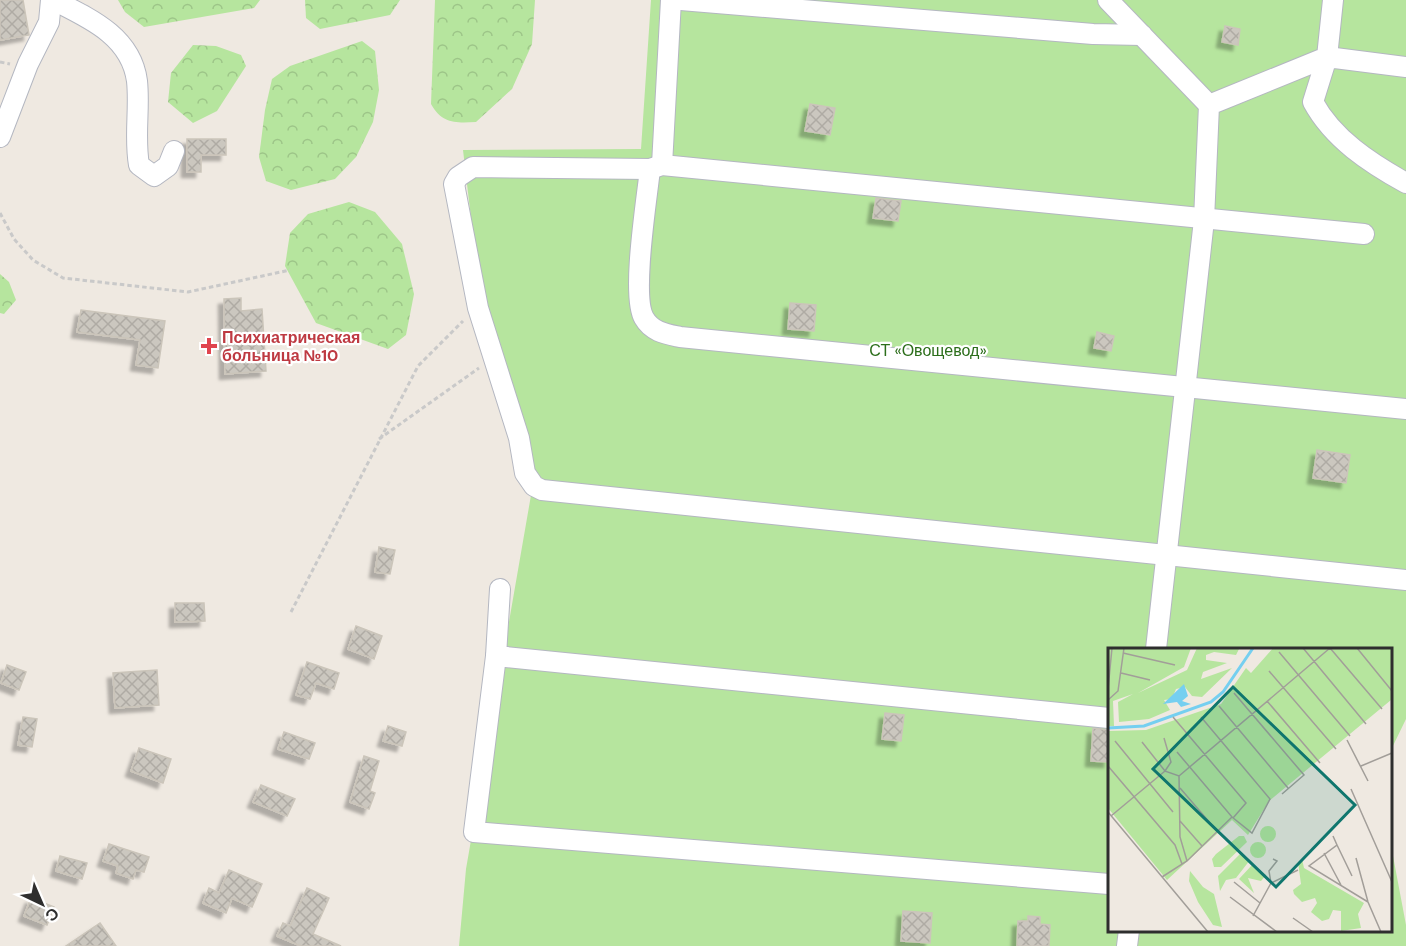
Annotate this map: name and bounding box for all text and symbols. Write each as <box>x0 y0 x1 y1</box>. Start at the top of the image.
place label: Психиатрическая больница №10 <box>222 327 360 366</box>
marker: Психиатрическая больница №10 <box>200 337 218 355</box>
park label: СТ «Овощевод» <box>869 340 987 361</box>
inset map <box>1108 648 1391 931</box>
north arrow <box>12 874 72 934</box>
text: С <box>40 903 64 926</box>

